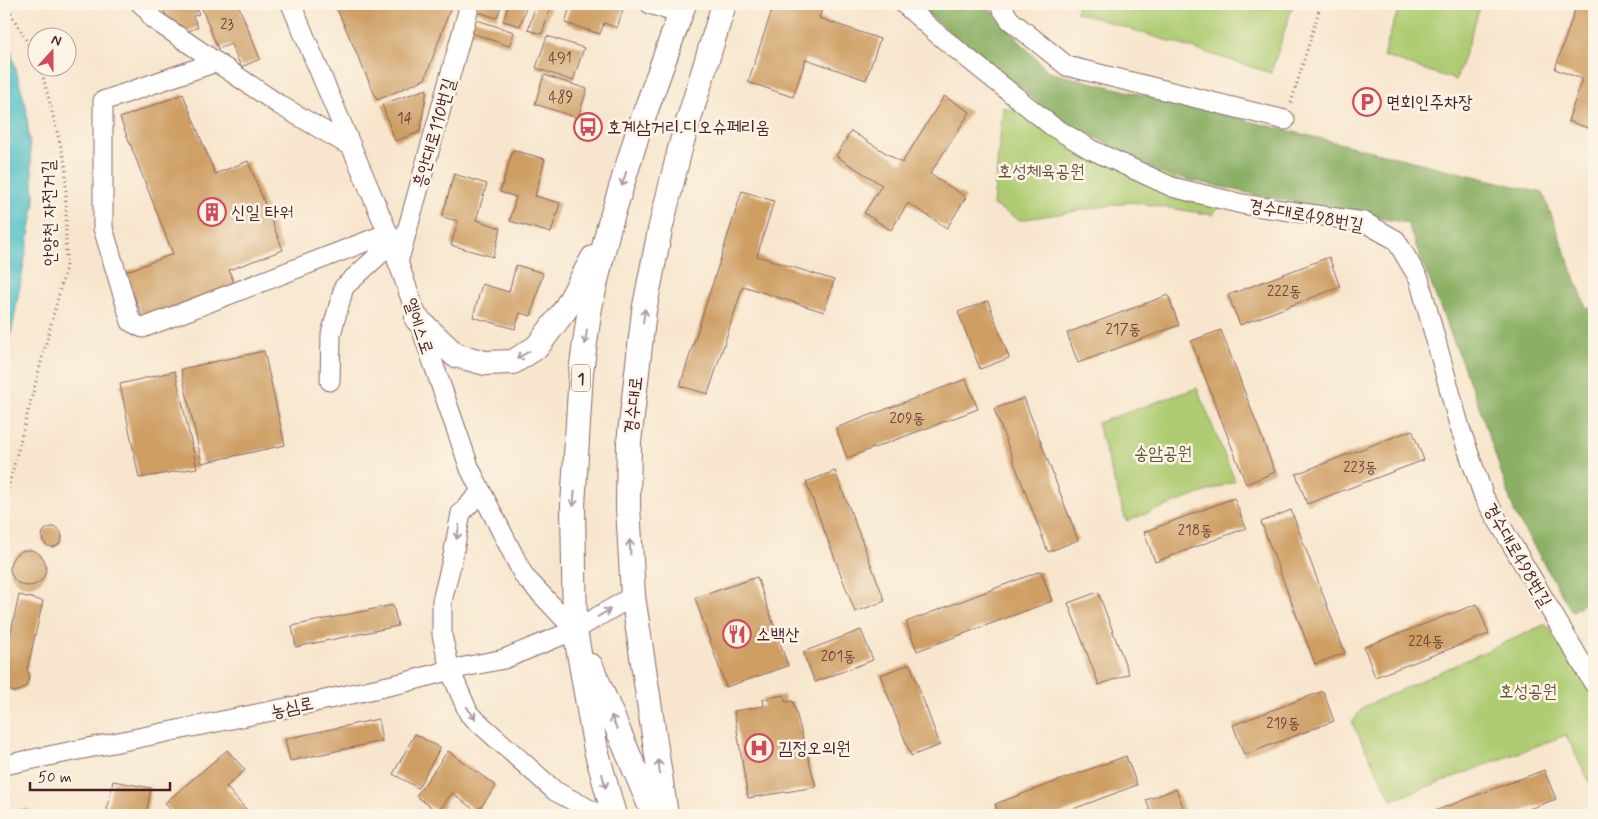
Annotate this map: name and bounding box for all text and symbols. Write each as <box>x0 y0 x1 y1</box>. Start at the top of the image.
house number: 23 <box>220 15 234 35</box>
north arrow <box>28 28 78 78</box>
text: N <box>49 31 64 51</box>
house number: 491 <box>548 49 572 69</box>
street label: 흥안대로110번길 <box>408 75 462 191</box>
parking icon: 면회인주차장 <box>1352 87 1382 117</box>
house number: 489 <box>549 88 573 108</box>
place label: 면회인주차장 <box>1386 91 1473 115</box>
house number: 14 <box>397 109 413 129</box>
bus stop icon: 호계삼거리.디오슈페리움 <box>573 112 603 142</box>
place label: 호계삼거리.디오슈페리움 <box>607 116 770 140</box>
street label: 안양천 자전거길 <box>37 159 63 266</box>
park label: 호성체육공원 <box>998 160 1084 184</box>
one-way arrow <box>618 171 628 187</box>
street label: 경수대로498번길 <box>1246 194 1366 238</box>
building icon: 신일 타워 <box>197 197 227 227</box>
place label: 신일 타워 <box>231 201 294 225</box>
house number: 222동 <box>1267 282 1301 302</box>
street label: 엘에스로 <box>397 295 439 358</box>
one-way arrow <box>639 308 649 324</box>
house number: 217동 <box>1105 320 1141 340</box>
one-way arrow <box>581 328 591 344</box>
one-way arrow <box>516 351 530 361</box>
road number: 1 <box>572 364 590 392</box>
street label: 경수대로 <box>619 375 649 435</box>
house number: 209동 <box>889 409 925 429</box>
park label: 송암공원 <box>1134 442 1192 466</box>
house number: 223동 <box>1343 458 1377 478</box>
one-way arrow <box>569 490 578 506</box>
street label: 경수대로498번길 <box>1478 499 1557 612</box>
house number: 218동 <box>1178 521 1212 541</box>
one-way arrow <box>452 524 462 540</box>
one-way arrow <box>626 539 635 555</box>
one-way arrow <box>597 608 611 618</box>
restaurant icon: 소백산 <box>722 619 752 649</box>
place label: 소백산 <box>756 623 800 647</box>
house number: 224동 <box>1408 632 1444 652</box>
house number: 201동 <box>821 647 855 667</box>
park label: 호성공원 <box>1499 680 1557 704</box>
street label: 농심로 <box>268 692 316 724</box>
one-way arrow <box>466 706 476 720</box>
house number: 219동 <box>1266 714 1300 734</box>
one-way arrow <box>609 715 619 730</box>
hospital icon: 김정오의원 <box>744 733 774 763</box>
place label: 김정오의원 <box>778 737 850 761</box>
scale bar <box>30 759 170 791</box>
one-way arrow <box>654 759 664 775</box>
text: 50 m <box>38 768 72 788</box>
one-way arrow <box>600 773 610 789</box>

